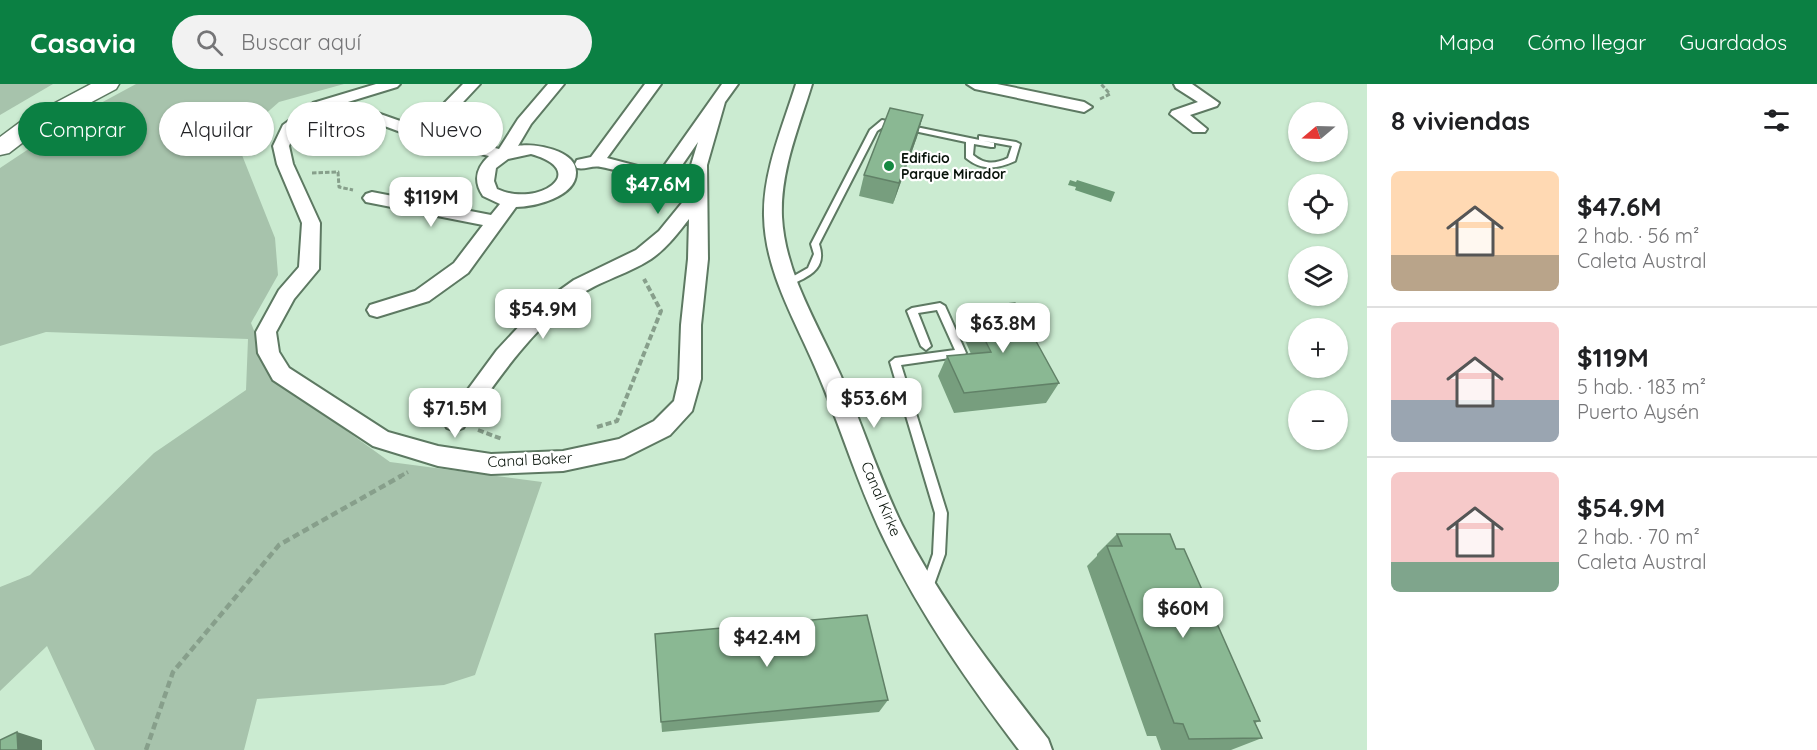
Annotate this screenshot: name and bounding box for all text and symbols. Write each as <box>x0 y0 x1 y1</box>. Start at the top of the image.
search box <box>172 15 592 69</box>
text: Casavia <box>30 25 136 60</box>
icon: search <box>193 26 226 59</box>
text: Buscar aquí <box>241 28 361 56</box>
text: Mapa <box>1439 29 1494 55</box>
text: Cómo llegar <box>1527 29 1646 55</box>
text: Guardados <box>1679 29 1787 55</box>
chip: Comprar <box>18 102 147 156</box>
chip: Alquilar <box>159 102 274 156</box>
chip: Filtros <box>286 102 386 156</box>
chip: Nuevo <box>398 102 503 156</box>
north arrow <box>1288 102 1348 162</box>
map controls <box>1288 102 1348 450</box>
text: 8 viviendas <box>1391 104 1530 137</box>
icon: filters <box>1760 104 1793 137</box>
place label: Edificio Parque Mirador <box>901 149 1006 183</box>
marker: Edificio Parque Mirador <box>882 159 896 173</box>
pin: $47.6M <box>609 164 707 215</box>
text: $47.6M <box>625 171 691 196</box>
button: locate <box>1288 174 1348 234</box>
pin: $119M <box>389 177 473 228</box>
text: $119M <box>403 184 459 209</box>
text: $47.6M <box>1577 190 1662 223</box>
icon: home <box>1439 195 1511 267</box>
text: 2 hab. · 56 m² <box>1577 223 1699 248</box>
button: layers <box>1288 246 1348 306</box>
text: Caleta Austral <box>1577 248 1707 273</box>
pin: $54.9M <box>494 289 592 340</box>
text: $54.9M <box>509 296 577 321</box>
pin: $63.8M <box>954 303 1052 354</box>
text: $63.8M <box>970 310 1036 335</box>
button: + <box>1288 318 1348 378</box>
text: $119M <box>1577 341 1649 374</box>
icon: home <box>1439 346 1511 418</box>
text: 5 hab. · 183 m² <box>1577 374 1706 399</box>
pin: $53.6M <box>825 378 923 429</box>
text: $53.6M <box>841 385 907 410</box>
pin: $71.5M <box>406 388 504 439</box>
button: − <box>1288 390 1348 450</box>
text: $71.5M <box>423 395 487 420</box>
text: Puerto Aysén <box>1577 399 1699 424</box>
street label: Canal Baker <box>487 448 573 471</box>
street label: Canal Kirke <box>857 459 906 539</box>
text: $54.9M <box>1577 491 1665 524</box>
icon: home <box>1439 496 1511 568</box>
text: 2 hab. · 70 m² <box>1577 524 1700 549</box>
text: Caleta Austral <box>1577 549 1707 574</box>
pin: $60M <box>1147 588 1219 639</box>
text: $60M <box>1157 595 1209 620</box>
pin: $42.4M <box>718 617 816 668</box>
text: $42.4M <box>733 624 801 649</box>

